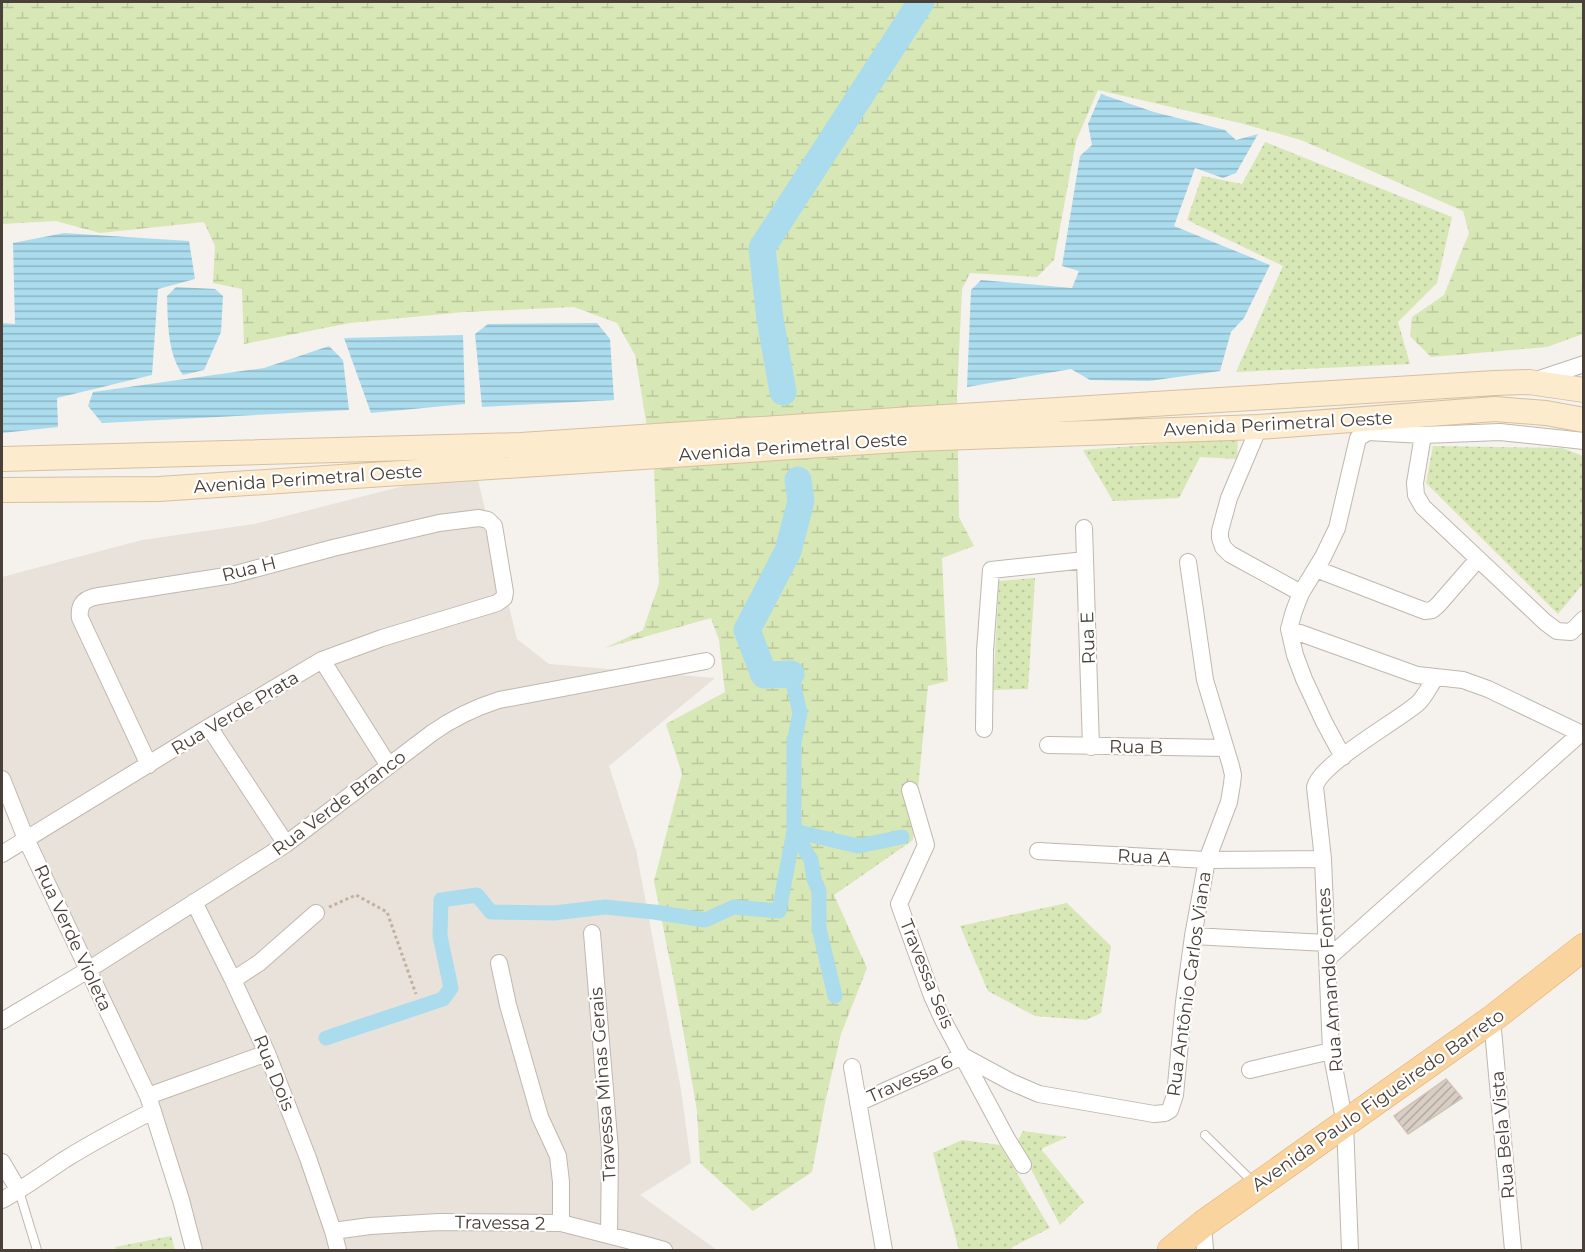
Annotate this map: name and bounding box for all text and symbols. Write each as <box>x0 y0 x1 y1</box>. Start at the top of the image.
street label: Avenida Perimetral Oeste <box>1163 407 1393 441</box>
street label: Avenida Perimetral Oeste <box>678 428 908 466</box>
street label: Avenida Perimetral Oeste <box>193 460 423 498</box>
street label: Rua H <box>220 552 278 586</box>
street label: Rua E <box>1076 611 1100 665</box>
street label: Rua Verde Prata <box>167 666 303 760</box>
street label: Rua B <box>1109 736 1163 758</box>
street label: Rua Verde Branco <box>268 746 410 860</box>
street label: Rua A <box>1117 845 1171 869</box>
street label: Rua Verde Violeta <box>29 861 117 1015</box>
street label: Rua Antônio Carlos Viana <box>1162 870 1216 1098</box>
street label: Rua Amando Fontes <box>1313 887 1347 1073</box>
street label: Travessa Seis <box>895 916 959 1032</box>
street label: Travessa Minas Gerais <box>585 986 621 1182</box>
street label: Avenida Paulo Figueiredo Barreto <box>1247 1004 1509 1196</box>
street label: Rua Dois <box>249 1032 299 1115</box>
street label: Travessa 6 <box>864 1050 956 1108</box>
street label: Rua Bela Vista <box>1486 1070 1520 1200</box>
street label: Travessa 2 <box>455 1211 545 1235</box>

